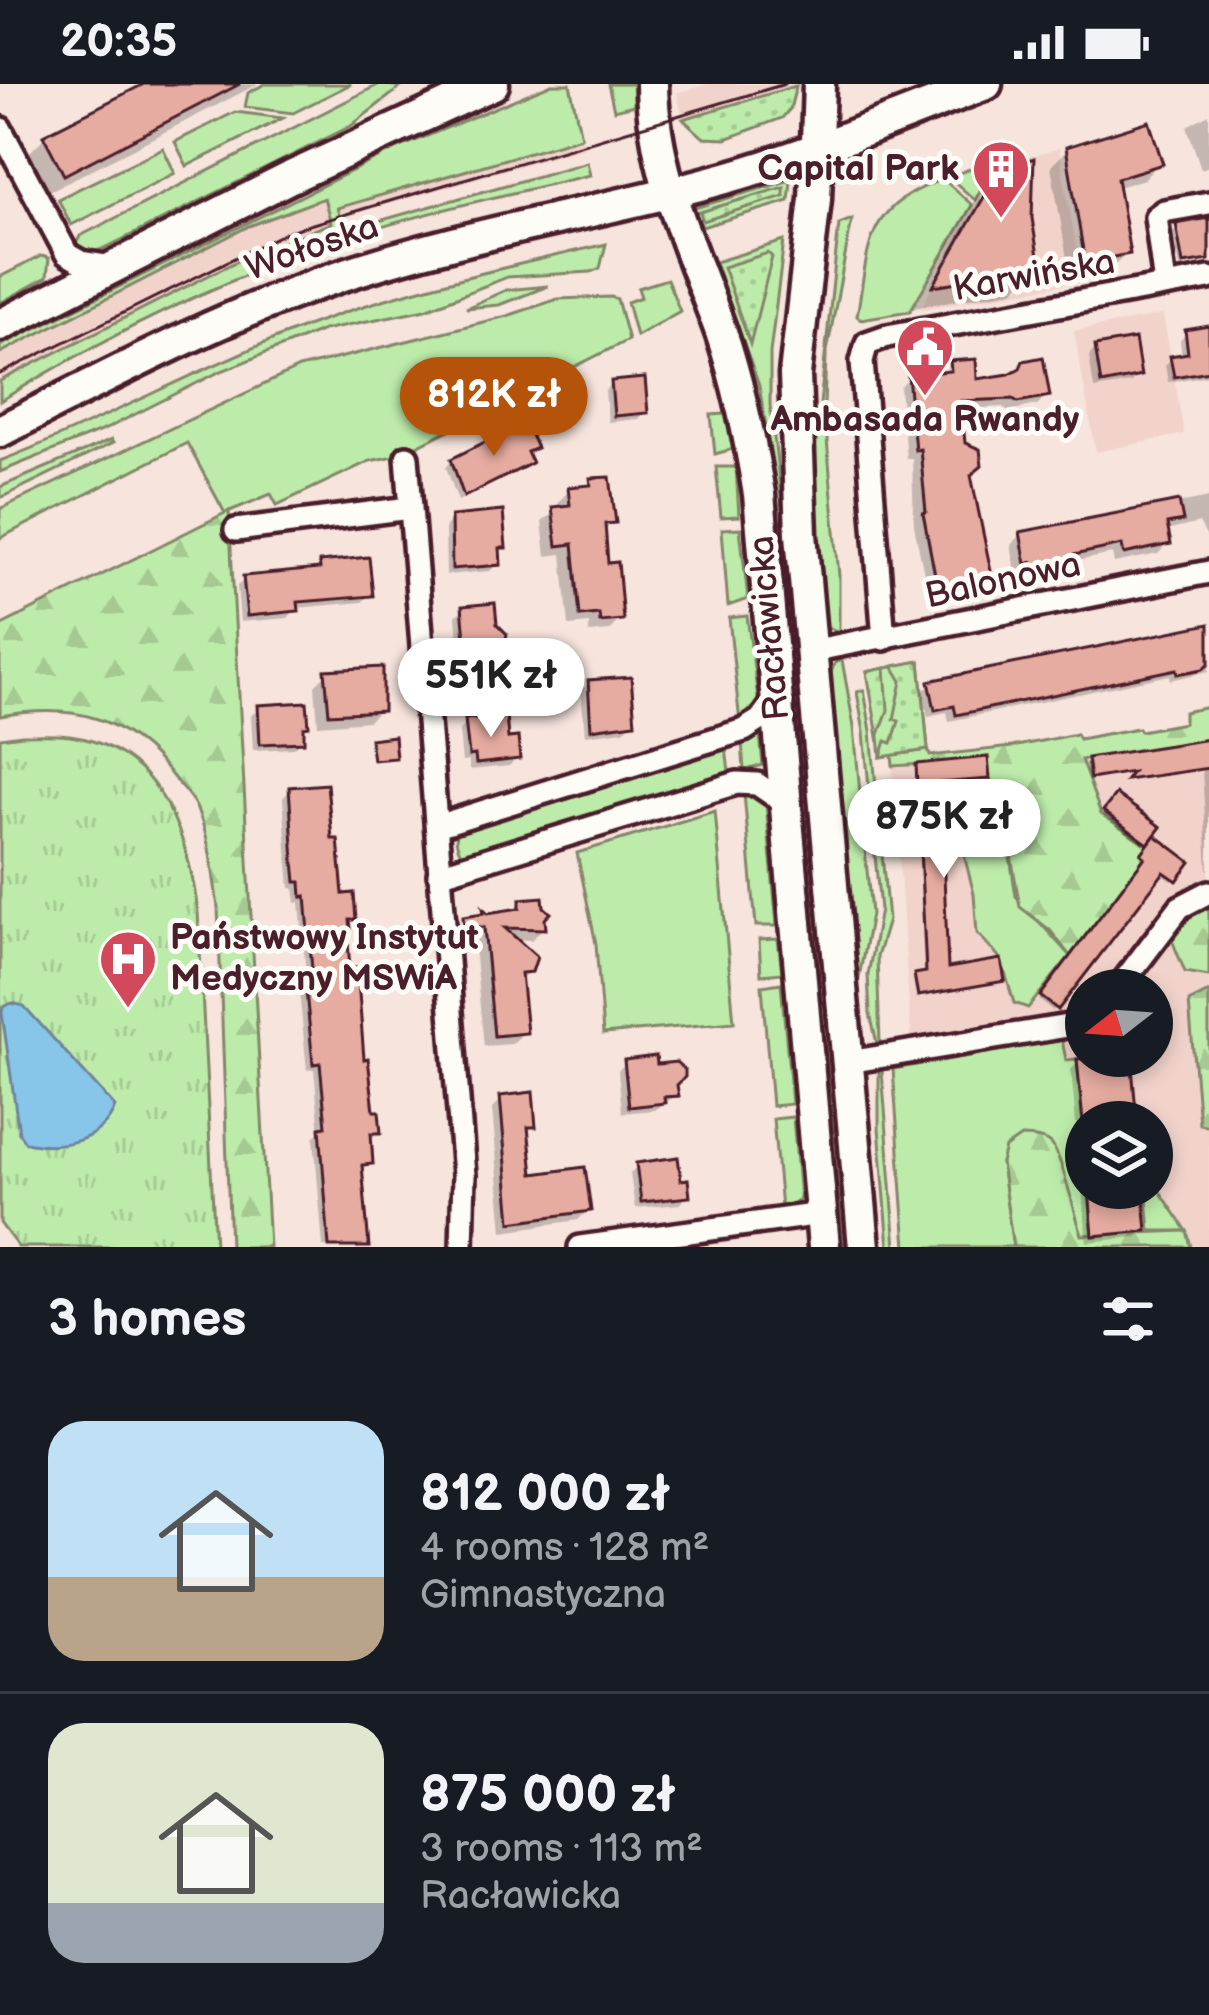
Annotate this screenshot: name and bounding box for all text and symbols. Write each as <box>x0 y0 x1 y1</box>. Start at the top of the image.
text: 20:35 <box>60 15 177 70</box>
building icon: Capital Park <box>970 138 1032 220</box>
place label: Capital Park <box>758 148 959 191</box>
street label: Wołoska <box>240 205 384 291</box>
street label: Karwińska <box>950 241 1118 311</box>
public building icon: Ambasada Rwandy <box>894 316 956 398</box>
pin: 812K zł <box>383 357 605 459</box>
text: 812K zł <box>427 372 561 419</box>
place label: Ambasada Rwandy <box>770 399 1080 442</box>
street label: Racławicka <box>740 534 800 722</box>
street label: Balonowa <box>921 544 1085 618</box>
pin: 551K zł <box>380 638 602 740</box>
text: 551K zł <box>425 653 557 700</box>
pin: 875K zł <box>833 779 1055 881</box>
text: 875K zł <box>875 794 1013 841</box>
place label: Państwowy Instytut Medyczny MSWiA <box>170 917 479 1001</box>
hospital icon: Państwowy Instytut Medyczny MSWiA <box>97 928 159 1010</box>
north arrow <box>1065 969 1173 1077</box>
map controls <box>1065 969 1173 1209</box>
button: layers <box>1065 1101 1173 1209</box>
icon: filters <box>1095 1286 1161 1352</box>
text: 3 homes <box>48 1289 246 1350</box>
text: 812 000 zł <box>420 1464 670 1525</box>
icon: home <box>144 1469 288 1613</box>
text: 4 rooms · 128 m² <box>420 1525 709 1572</box>
text: Gimnastyczna <box>420 1572 666 1619</box>
text: 875 000 zł <box>420 1765 676 1826</box>
icon: home <box>144 1771 288 1915</box>
text: 3 rooms · 113 m² <box>420 1826 703 1873</box>
text: Racławicka <box>420 1873 621 1920</box>

